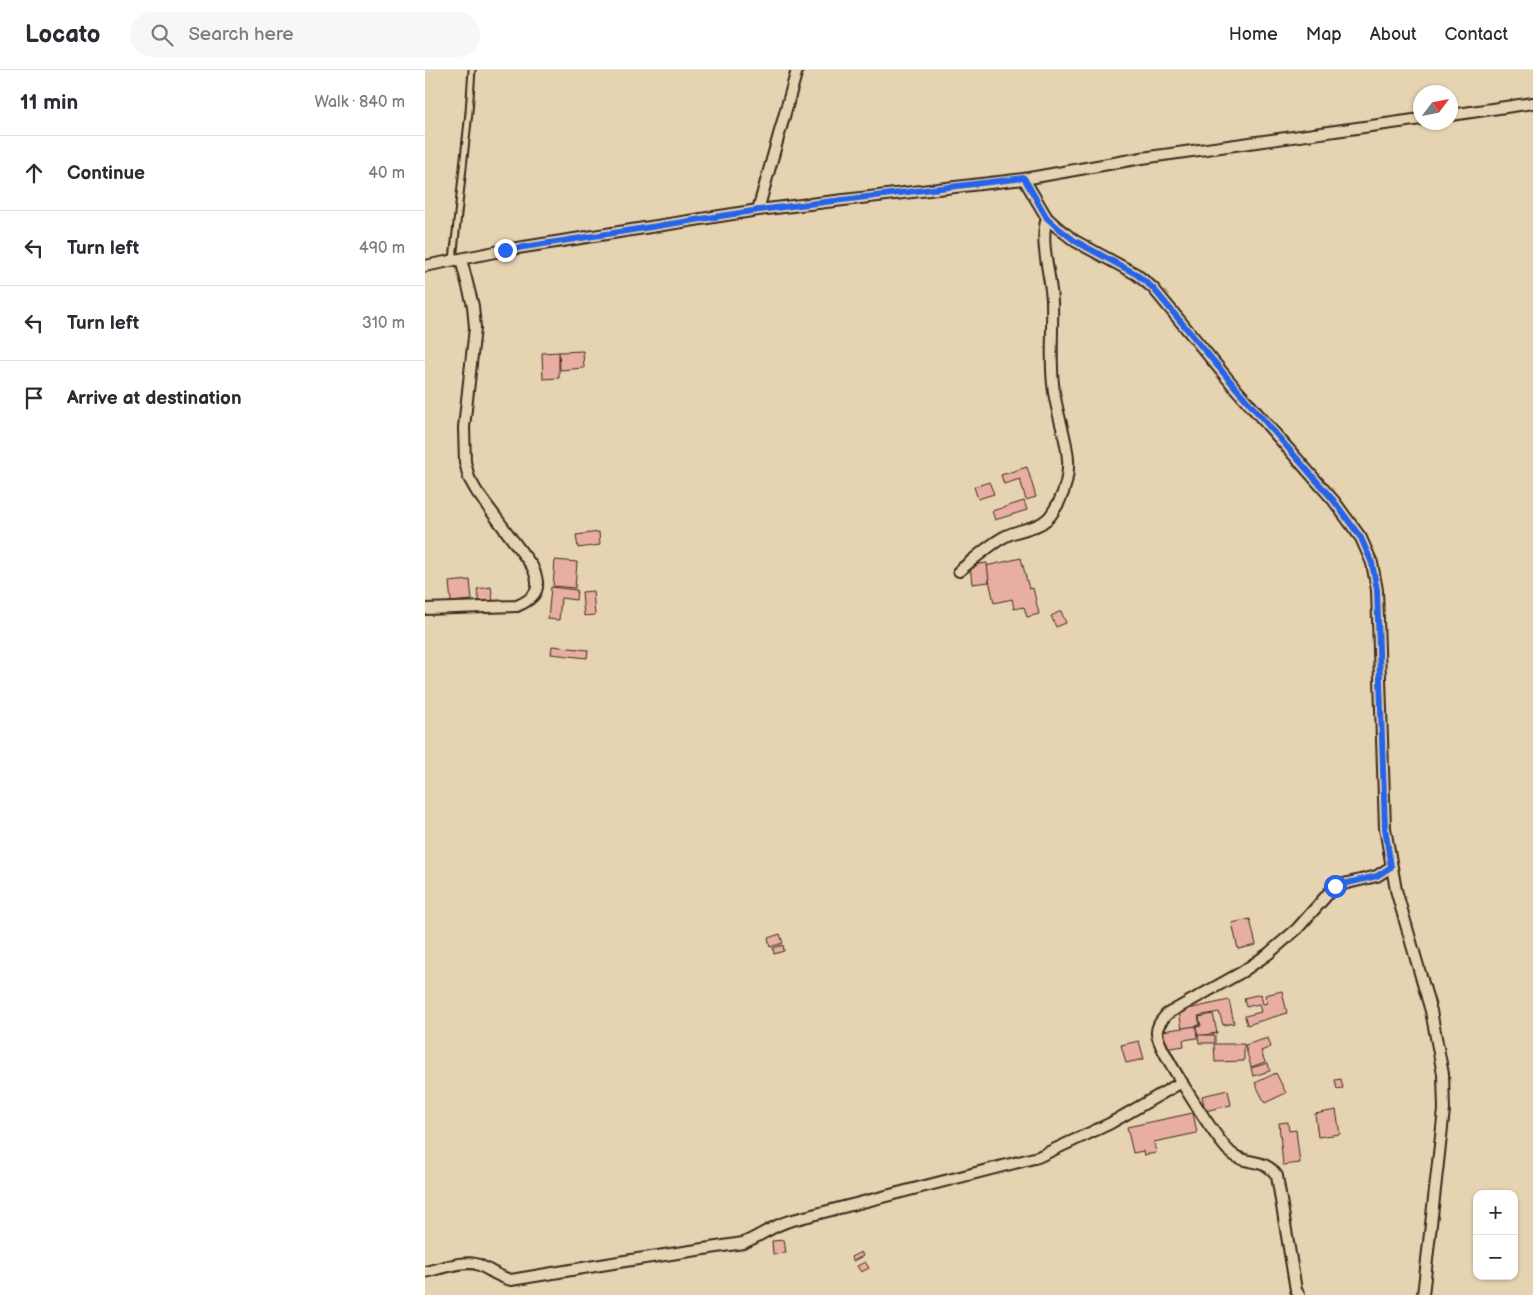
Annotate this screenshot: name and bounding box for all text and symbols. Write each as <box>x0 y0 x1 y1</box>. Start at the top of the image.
search box <box>130 12 480 57</box>
text: Locato <box>25 20 100 49</box>
icon: search <box>148 21 176 49</box>
text: Search here <box>188 23 294 46</box>
text: Home <box>1229 24 1278 45</box>
text: Map <box>1306 24 1342 45</box>
text: About <box>1370 24 1417 45</box>
text: Contact <box>1445 24 1508 45</box>
north arrow <box>1413 85 1458 130</box>
text: 11 min <box>20 90 78 115</box>
text: Walk · 840 m <box>314 93 405 112</box>
icon: ahead <box>20 159 48 187</box>
text: Continue <box>67 162 145 185</box>
text: 40 m <box>368 164 405 183</box>
icon: left <box>20 234 48 262</box>
text: Turn left <box>67 237 139 260</box>
text: 490 m <box>359 239 405 258</box>
route end <box>494 239 517 262</box>
icon: left <box>20 309 48 337</box>
text: Turn left <box>67 312 139 335</box>
text: 310 m <box>362 314 405 333</box>
icon: arrive <box>20 384 48 412</box>
text: Arrive at destination <box>67 387 242 410</box>
route start <box>1324 875 1347 898</box>
map controls <box>1473 1190 1518 1280</box>
button: + <box>1473 1190 1518 1235</box>
button: − <box>1473 1235 1518 1280</box>

